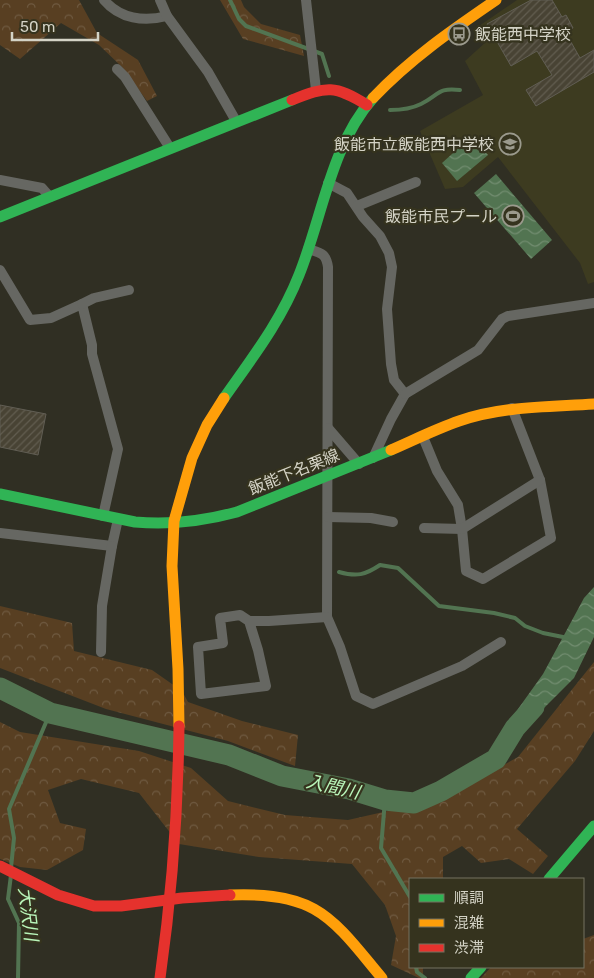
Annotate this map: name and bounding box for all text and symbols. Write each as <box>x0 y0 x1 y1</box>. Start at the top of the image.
scale bar <box>12 10 99 42</box>
text: 50 m <box>20 18 55 36</box>
bus stop icon: 飯能西中学校 <box>447 22 471 46</box>
place label: 飯能西中学校 <box>475 25 571 44</box>
school or university icon: 飯能市立飯能西中学校 <box>498 132 522 156</box>
place label: 飯能市立飯能西中学校 <box>334 135 494 154</box>
sports icon: 飯能市民プール <box>501 204 525 228</box>
place label: 飯能市民プール <box>385 207 497 226</box>
street label: 飯能下名栗線 <box>246 445 342 499</box>
water label: 入間川 <box>304 770 364 804</box>
legend <box>409 878 584 968</box>
water label: 大沢川 <box>14 886 42 944</box>
text: 順調 <box>454 889 484 907</box>
text: 混雑 <box>454 914 484 932</box>
text: 渋滞 <box>454 939 484 957</box>

